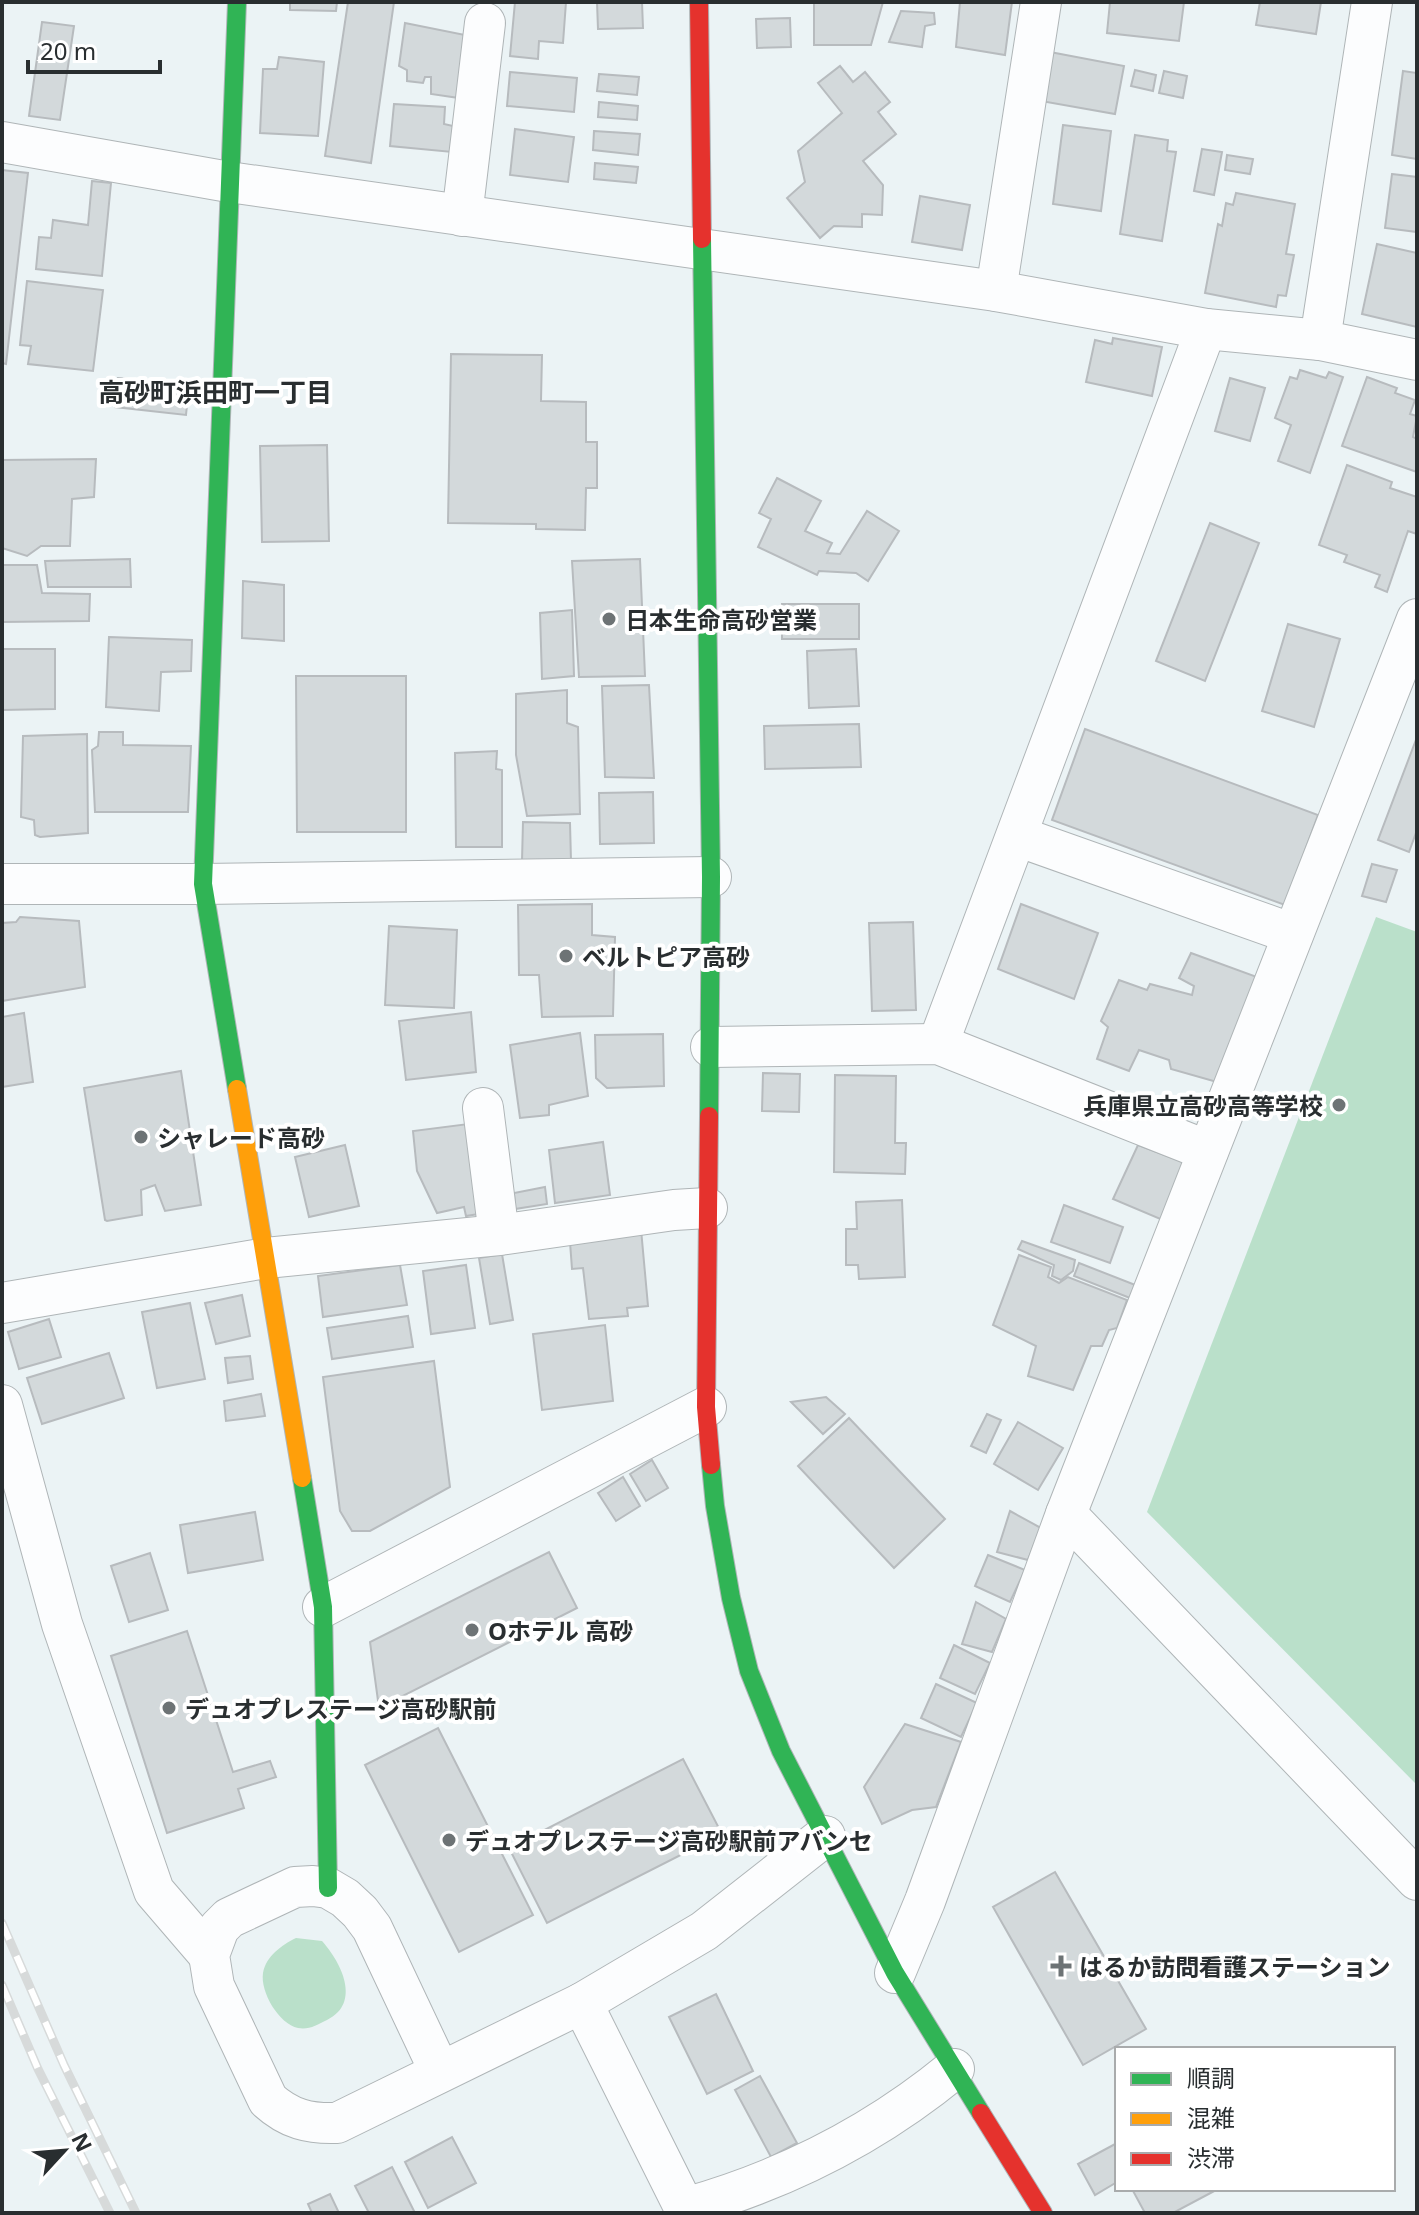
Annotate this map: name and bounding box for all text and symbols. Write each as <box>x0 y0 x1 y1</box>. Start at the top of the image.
scale bar <box>28 24 160 74</box>
text: 20 m <box>40 34 96 67</box>
district label: 高砂町浜田町一丁目 <box>98 374 332 410</box>
place label: 日本生命高砂営業 <box>625 603 817 636</box>
marker: 日本生命高砂営業 <box>600 610 618 628</box>
place label: ベルトピア高砂 <box>582 940 750 973</box>
marker: ベルトピア高砂 <box>557 947 575 965</box>
place label: 兵庫県立高砂高等学校 <box>1083 1089 1323 1122</box>
marker: 兵庫県立高砂高等学校 <box>1330 1096 1348 1114</box>
place label: シャレード高砂 <box>157 1121 325 1154</box>
marker: シャレード高砂 <box>132 1128 150 1146</box>
place label: Oホテル 高砂 <box>488 1614 633 1647</box>
marker: Oホテル 高砂 <box>463 1621 481 1639</box>
place label: デュオプレステージ高砂駅前 <box>185 1692 497 1725</box>
marker: デュオプレステージ高砂駅前 <box>160 1699 178 1717</box>
place label: デュオプレステージ高砂駅前アバンセ <box>465 1824 873 1857</box>
marker: デュオプレステージ高砂駅前アバンセ <box>440 1831 458 1849</box>
place label: はるか訪問看護ステーション <box>1079 1950 1391 1983</box>
marker: はるか訪問看護ステーション <box>1050 1955 1072 1977</box>
legend <box>1115 2047 1395 2191</box>
text: 順調 <box>1187 2061 1235 2094</box>
text: 混雑 <box>1187 2101 1235 2134</box>
north arrow <box>24 2111 104 2191</box>
text: N <box>65 2127 100 2156</box>
text: 渋滞 <box>1187 2141 1235 2174</box>

